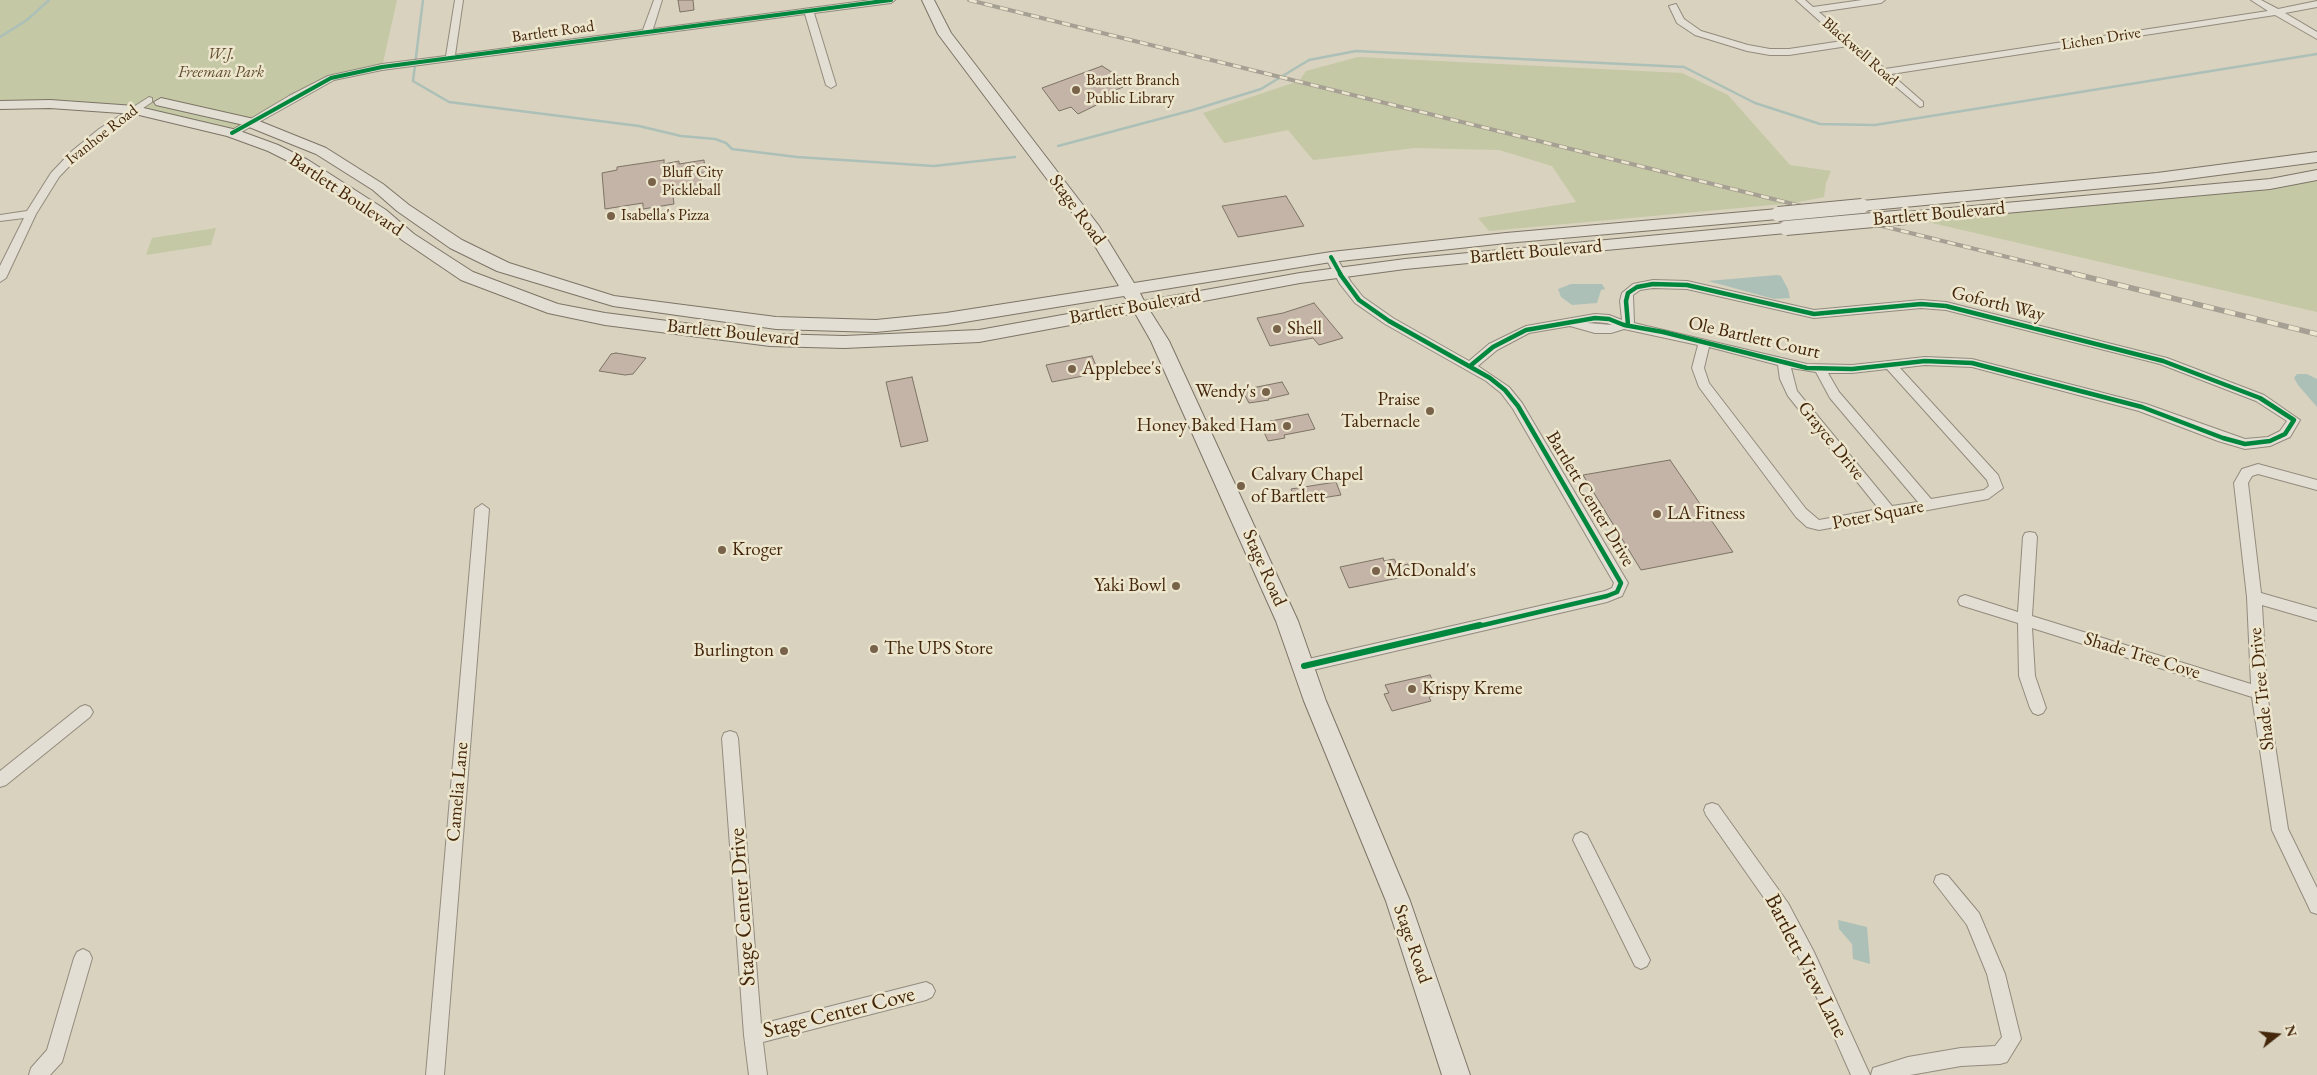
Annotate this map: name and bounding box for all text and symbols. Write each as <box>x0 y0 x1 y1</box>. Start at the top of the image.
street label: Blackwell Road <box>1818 14 1902 90</box>
street label: Bartlett Road <box>511 17 595 47</box>
street label: Lichen Drive <box>2060 23 2142 55</box>
park label: W.J. Freeman Park <box>178 45 264 83</box>
place label: Bartlett Branch Public Library <box>1086 71 1180 109</box>
marker: Bartlett Branch Public Library <box>1070 84 1082 96</box>
street label: Ivanhoe Road <box>62 101 142 169</box>
street label: Bartlett Boulevard <box>285 148 407 242</box>
place label: Bluff City Pickleball <box>662 163 723 201</box>
street label: Stage Road <box>1044 170 1110 250</box>
marker: Bluff City Pickleball <box>646 176 658 188</box>
street label: Bartlett Boulevard <box>1872 197 2006 231</box>
place label: Isabella's Pizza <box>621 206 709 226</box>
marker: Isabella's Pizza <box>605 210 617 222</box>
street label: Bartlett Boulevard <box>1469 235 1603 269</box>
street label: Goforth Way <box>1949 281 2047 327</box>
street label: Bartlett Boulevard <box>1068 284 1202 330</box>
street label: Ole Bartlett Court <box>1686 312 1822 364</box>
street label: Bartlett Boulevard <box>666 315 800 351</box>
place label: Shell <box>1287 318 1322 340</box>
marker: Shell <box>1271 323 1283 335</box>
place label: Applebee's <box>1082 358 1161 380</box>
marker: Applebee's <box>1066 363 1078 375</box>
place label: Wendy's <box>1195 381 1256 403</box>
marker: Wendy's <box>1260 386 1272 398</box>
place label: Praise Tabernacle <box>1341 389 1420 433</box>
street label: Grayce Drive <box>1792 397 1870 485</box>
marker: Praise Tabernacle <box>1424 405 1436 417</box>
place label: Honey Baked Ham <box>1137 415 1277 437</box>
marker: Honey Baked Ham <box>1281 420 1293 432</box>
street label: Bartlett Center Drive <box>1541 427 1639 571</box>
place label: Calvary Chapel of Bartlett <box>1251 464 1363 508</box>
marker: Calvary Chapel of Bartlett <box>1235 480 1247 492</box>
street label: Poter Square <box>1830 495 1926 535</box>
place label: LA Fitness <box>1667 503 1745 525</box>
marker: LA Fitness <box>1651 508 1663 520</box>
street label: Stage Road <box>1237 526 1291 610</box>
place label: Kroger <box>732 539 783 561</box>
marker: Kroger <box>716 544 728 556</box>
place label: McDonald's <box>1386 560 1476 582</box>
marker: McDonald's <box>1370 565 1382 577</box>
place label: Yaki Bowl <box>1094 575 1166 597</box>
marker: Yaki Bowl <box>1170 580 1182 592</box>
street label: Shade Tree Cove <box>2081 627 2203 685</box>
street label: Shade Tree Drive <box>2244 627 2280 751</box>
place label: The UPS Store <box>884 638 993 660</box>
place label: Burlington <box>694 640 774 662</box>
marker: The UPS Store <box>868 643 880 655</box>
marker: Burlington <box>778 645 790 657</box>
place label: Krispy Kreme <box>1422 678 1522 700</box>
marker: Krispy Kreme <box>1406 683 1418 695</box>
street label: Camelia Lane <box>442 741 474 843</box>
street label: Stage Center Drive <box>724 827 762 987</box>
street label: Bartlett View Lane <box>1758 890 1854 1042</box>
street label: Stage Road <box>1388 902 1436 986</box>
street label: Stage Center Cove <box>760 981 918 1045</box>
north arrow <box>2252 1010 2302 1060</box>
text: N <box>2281 1023 2302 1039</box>

